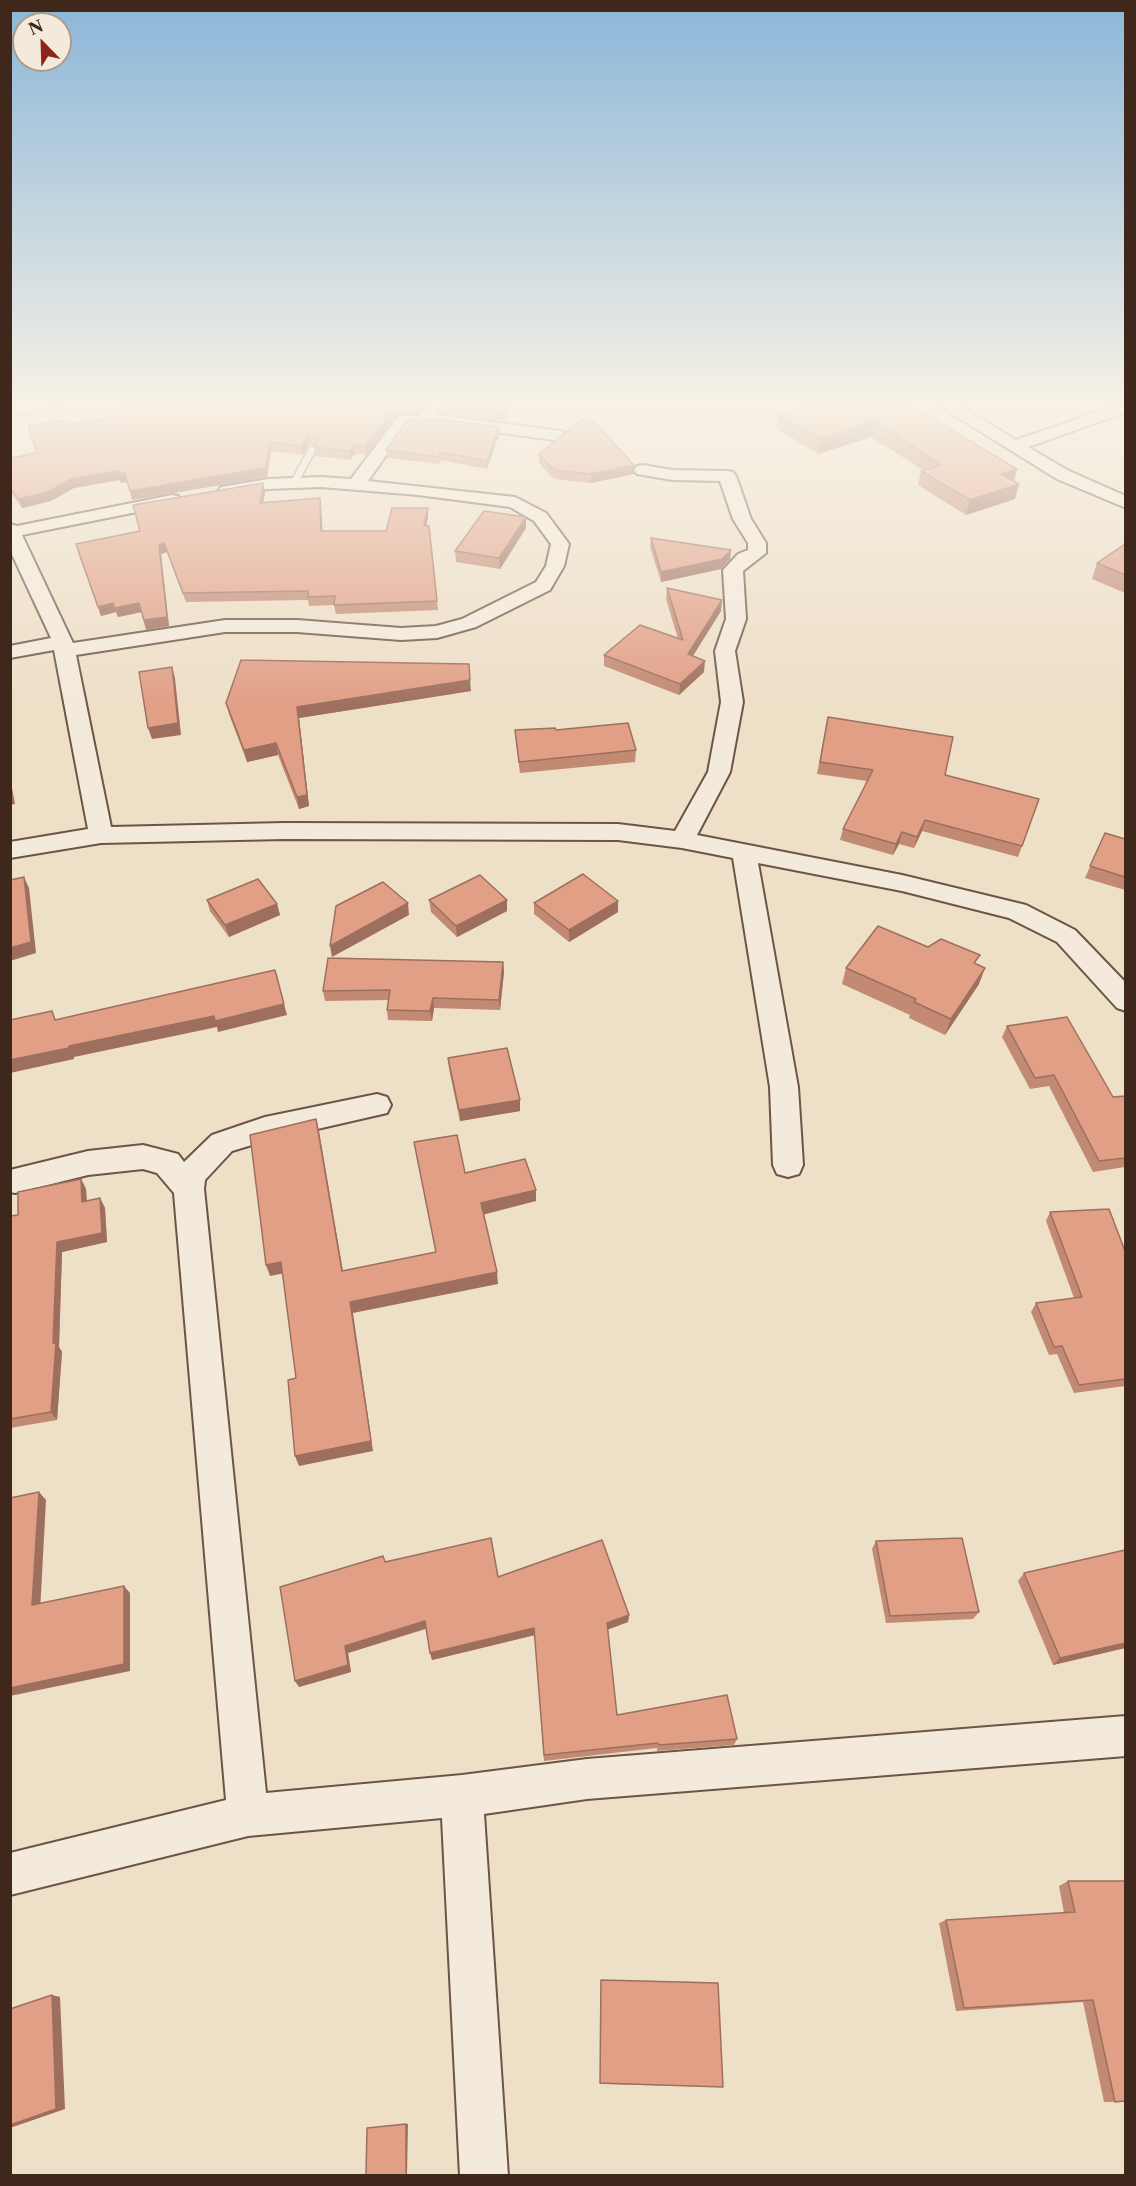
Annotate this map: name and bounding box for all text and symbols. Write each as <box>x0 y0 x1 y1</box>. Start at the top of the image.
north arrow <box>12 12 72 72</box>
text: N <box>25 15 46 39</box>

